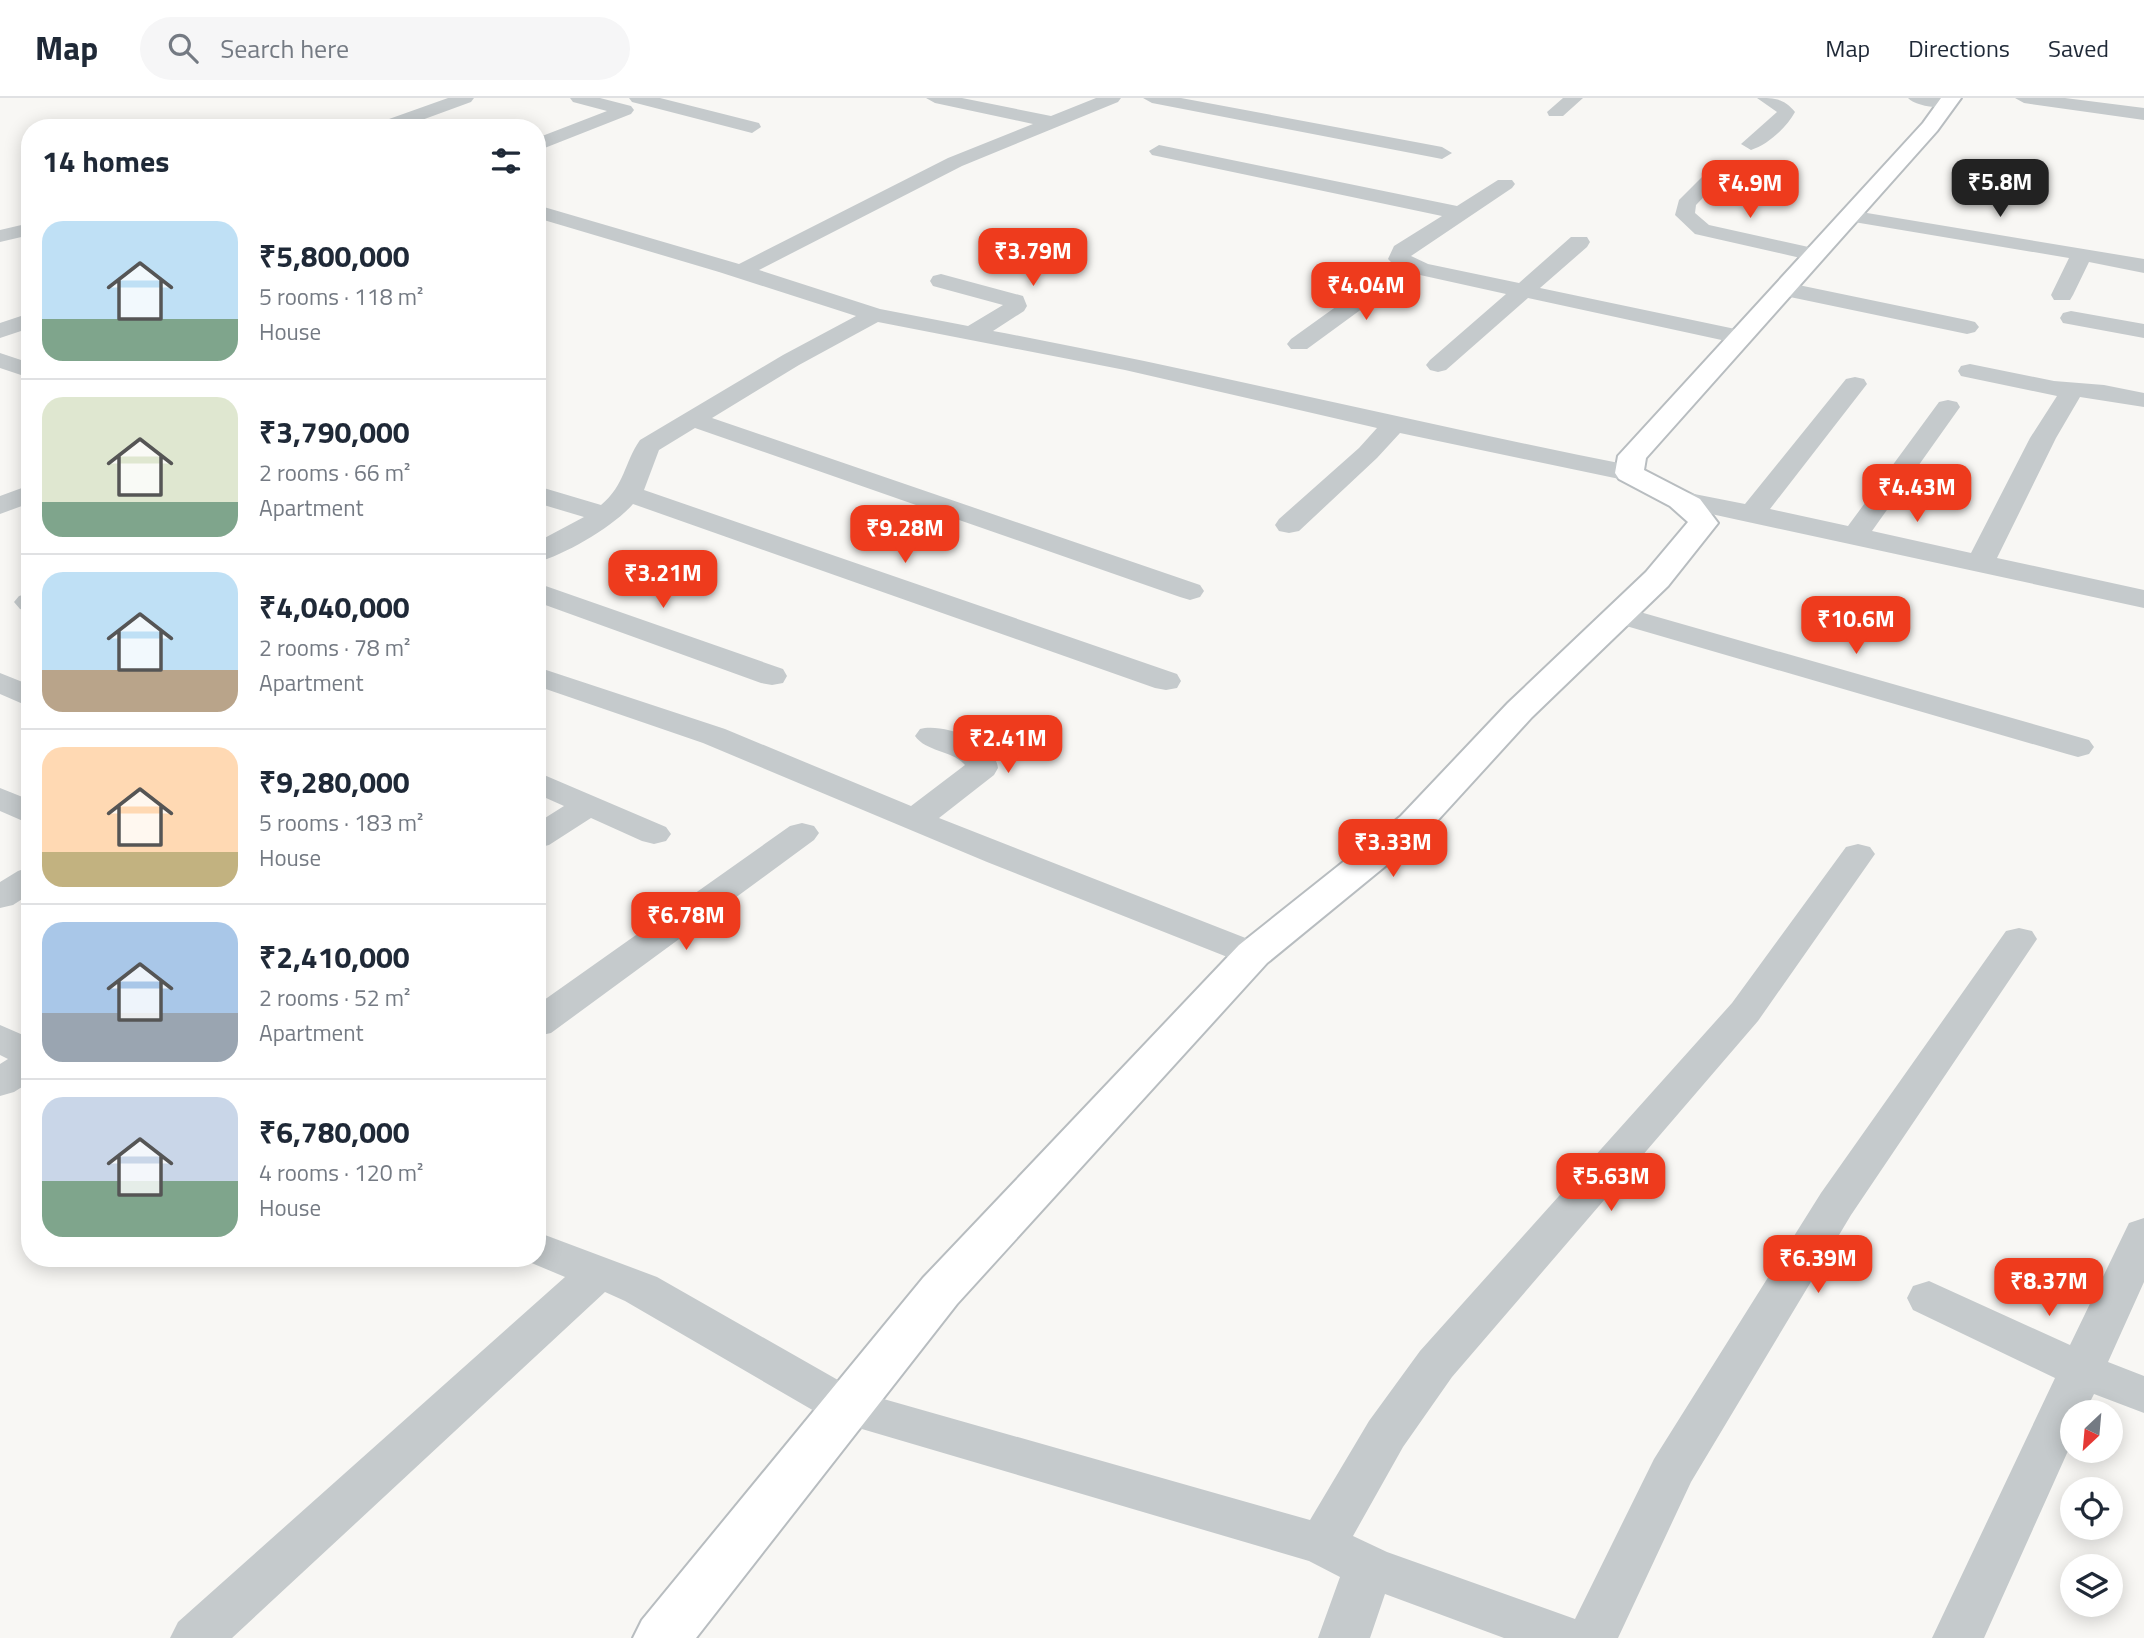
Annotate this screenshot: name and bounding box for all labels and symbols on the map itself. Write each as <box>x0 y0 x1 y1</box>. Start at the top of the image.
pin: ₹5.8M <box>1951 159 2049 219</box>
pin: ₹4.9M <box>1701 160 1799 220</box>
pin: ₹3.79M <box>976 228 1090 288</box>
pin: ₹4.04M <box>1309 262 1423 322</box>
pin: ₹4.43M <box>1860 464 1974 524</box>
pin: ₹9.28M <box>848 505 962 565</box>
pin: ₹3.21M <box>606 550 720 610</box>
pin: ₹10.6M <box>1799 596 1913 656</box>
pin: ₹2.41M <box>951 716 1065 775</box>
pin: ₹3.33M <box>1336 820 1450 879</box>
pin: ₹6.78M <box>629 892 743 952</box>
pin: ₹5.63M <box>1554 1154 1668 1213</box>
pin: ₹6.39M <box>1761 1236 1875 1295</box>
pin: ₹8.37M <box>1992 1258 2106 1318</box>
north arrow <box>2060 1400 2123 1463</box>

